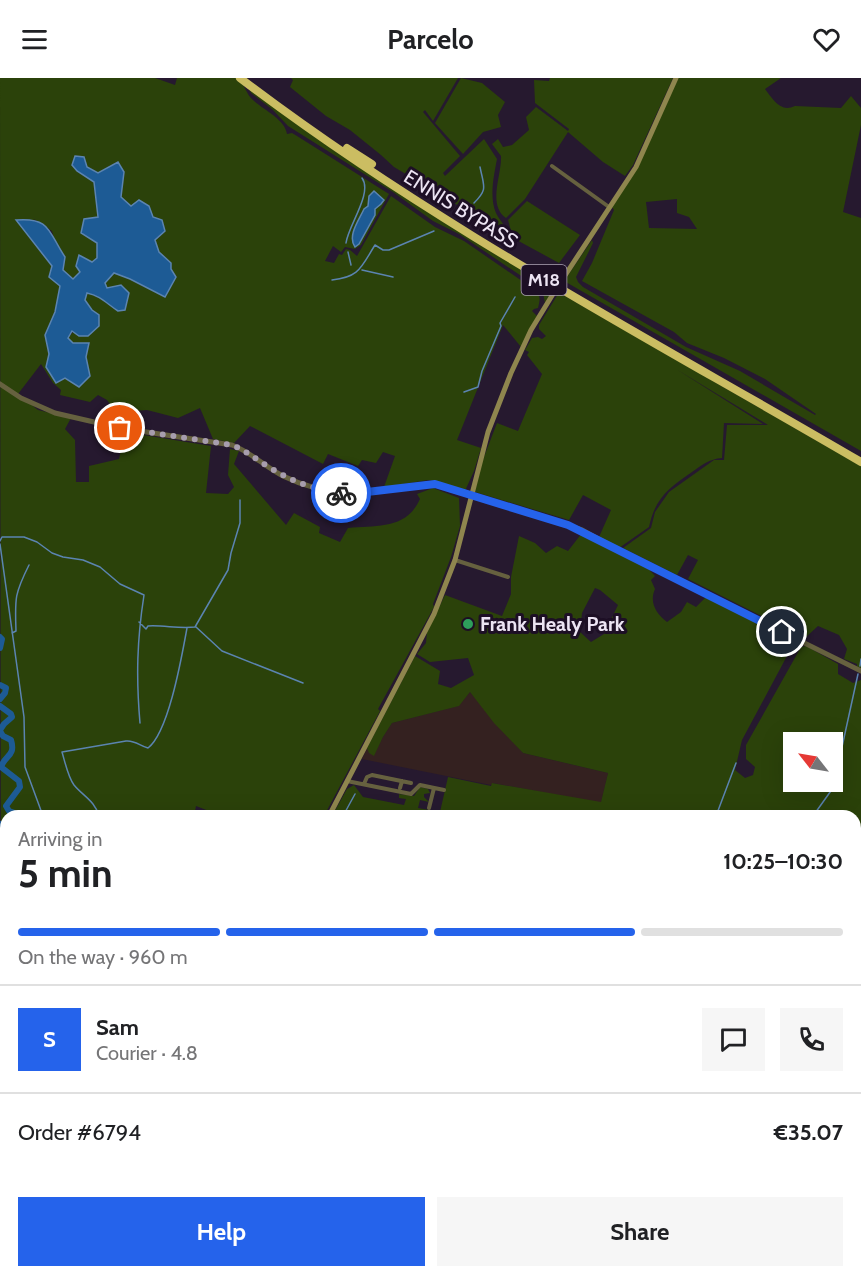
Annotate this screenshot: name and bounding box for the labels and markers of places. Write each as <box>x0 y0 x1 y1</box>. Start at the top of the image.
pin <box>94 402 145 453</box>
pin <box>756 606 807 657</box>
place label: Frank Healy Park <box>480 612 625 636</box>
marker: Frank Healy Park <box>461 617 475 631</box>

